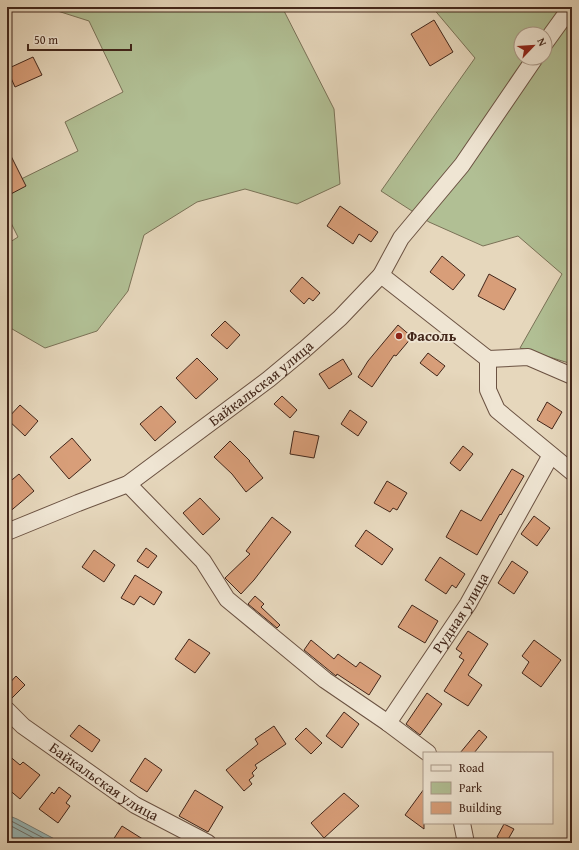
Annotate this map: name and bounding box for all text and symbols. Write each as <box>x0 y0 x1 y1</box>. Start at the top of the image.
scale bar <box>28 26 131 52</box>
north arrow <box>513 26 553 66</box>
text: 50 m <box>34 31 58 48</box>
text: N <box>533 35 551 49</box>
place label: Фасоль <box>407 325 457 346</box>
marker: Фасоль <box>394 331 404 341</box>
street label: Байкальская улица <box>204 335 318 431</box>
street label: Рудная улица <box>427 568 494 657</box>
street label: Байкальская улица <box>45 737 163 826</box>
legend <box>423 752 553 824</box>
text: Road <box>459 759 485 776</box>
text: Park <box>459 779 483 796</box>
text: Building <box>459 799 502 816</box>

